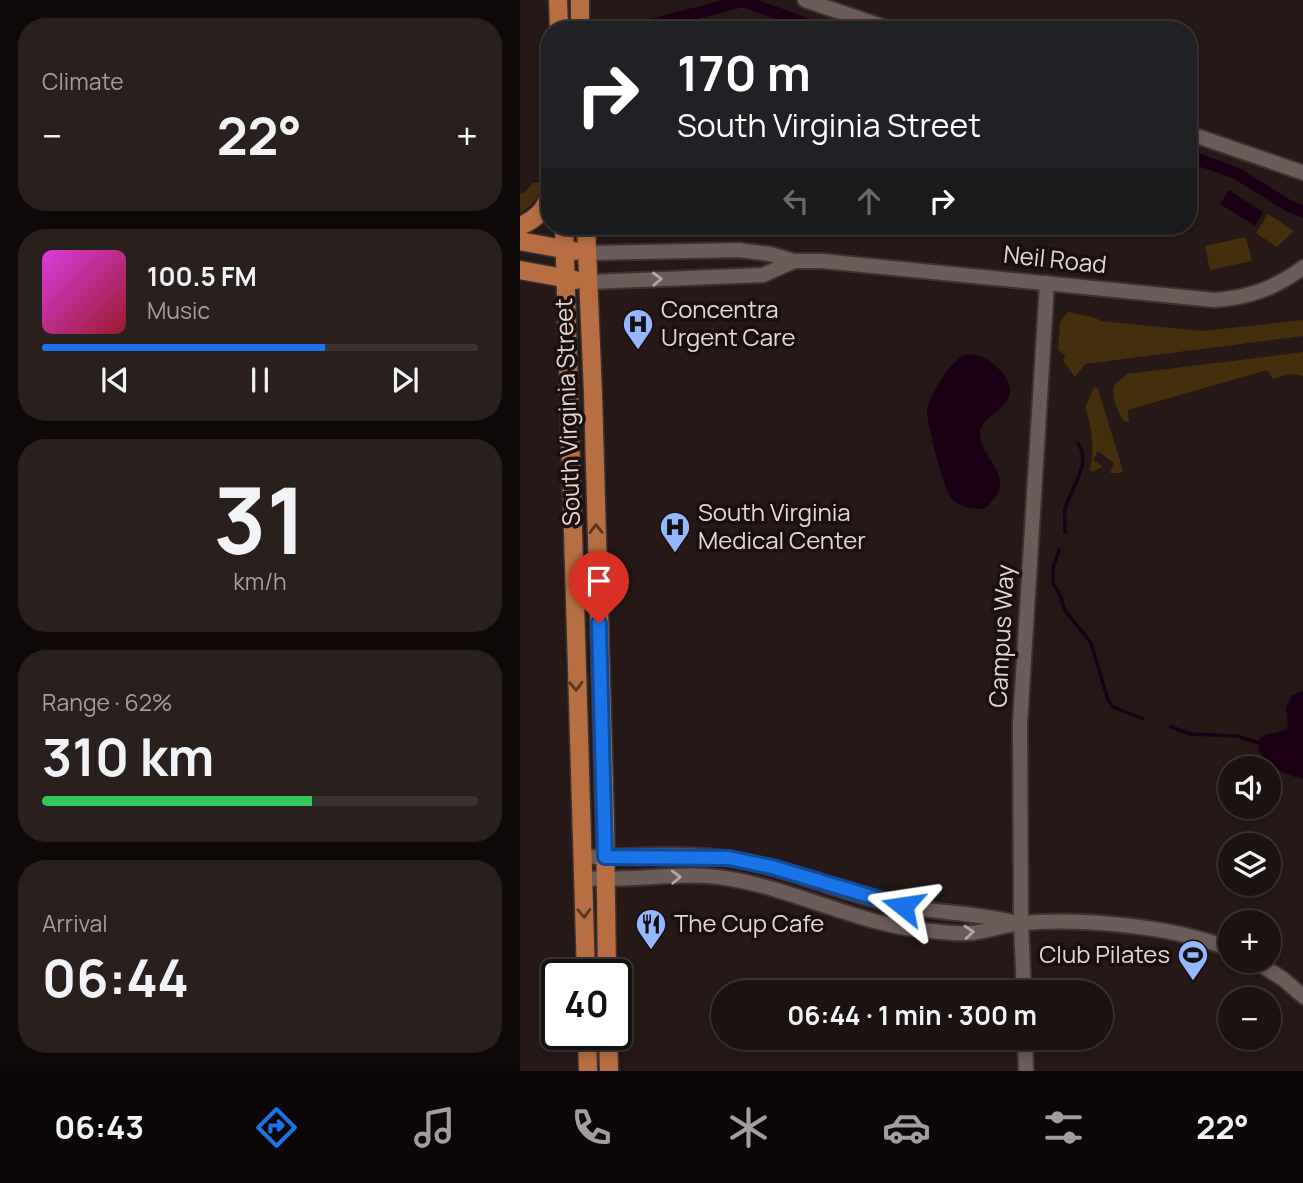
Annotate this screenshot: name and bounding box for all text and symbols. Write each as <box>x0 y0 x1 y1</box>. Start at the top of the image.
text: 170 m <box>677 39 811 106</box>
icon: right <box>562 49 653 140</box>
text: Climate <box>42 65 124 97</box>
text: 22° <box>217 100 302 171</box>
text: South Virginia Street <box>677 103 981 147</box>
text: − <box>42 109 63 161</box>
text: + <box>456 109 478 161</box>
icon: left <box>777 182 815 220</box>
icon: ahead <box>850 182 888 220</box>
icon: right <box>923 182 961 220</box>
street label: Neil Road <box>1002 237 1108 280</box>
text: 100.5 FM <box>147 258 257 294</box>
one-way arrow <box>652 271 663 286</box>
place label: Concentra Urgent Care <box>661 292 796 353</box>
text: Music <box>147 294 210 326</box>
street label: South Virginia Street <box>546 298 587 527</box>
hospital icon: Concentra Urgent Care <box>621 307 655 351</box>
icon: previous <box>96 361 134 399</box>
icon: pause <box>241 361 279 399</box>
icon: next <box>386 361 424 399</box>
text: 31 <box>214 457 306 581</box>
place label: South Virginia Medical Center <box>698 495 866 556</box>
hospital icon: South Virginia Medical Center <box>658 510 692 554</box>
one-way arrow <box>589 523 604 534</box>
pin <box>569 551 629 623</box>
icon: arrive <box>580 562 618 600</box>
street label: Campus Way <box>980 563 1021 708</box>
text: km/h <box>233 565 287 597</box>
one-way arrow <box>569 681 584 692</box>
text: Range · 62% <box>42 686 173 718</box>
text: 310 km <box>42 721 214 792</box>
map controls <box>1218 756 1281 1050</box>
button: sound <box>1218 756 1281 819</box>
button: layers <box>1218 833 1281 896</box>
one-way arrow <box>670 869 681 884</box>
position arrow <box>866 869 940 943</box>
place label: The Cup Cafe <box>674 906 824 939</box>
text: Arrival <box>42 907 108 939</box>
restaurant icon: The Cup Cafe <box>634 907 668 951</box>
one-way arrow <box>576 908 592 919</box>
button: + <box>1218 910 1281 973</box>
one-way arrow <box>964 925 975 940</box>
place label: Club Pilates <box>1039 937 1170 970</box>
sports icon: Club Pilates <box>1176 938 1210 982</box>
text: 06:44 <box>42 942 189 1013</box>
speed limit sign: 40 <box>541 959 632 1050</box>
button: − <box>1218 987 1281 1050</box>
text: 06:44 · 1 min · 300 m <box>787 997 1037 1033</box>
icon: directions <box>252 1103 301 1152</box>
icon: music <box>410 1103 459 1152</box>
icon: phone <box>567 1103 616 1152</box>
icon: climate <box>724 1103 773 1152</box>
icon: car <box>882 1103 931 1152</box>
icon: filters <box>1039 1103 1088 1152</box>
text: 06:43 <box>54 1105 144 1149</box>
text: 22° <box>1196 1105 1249 1149</box>

